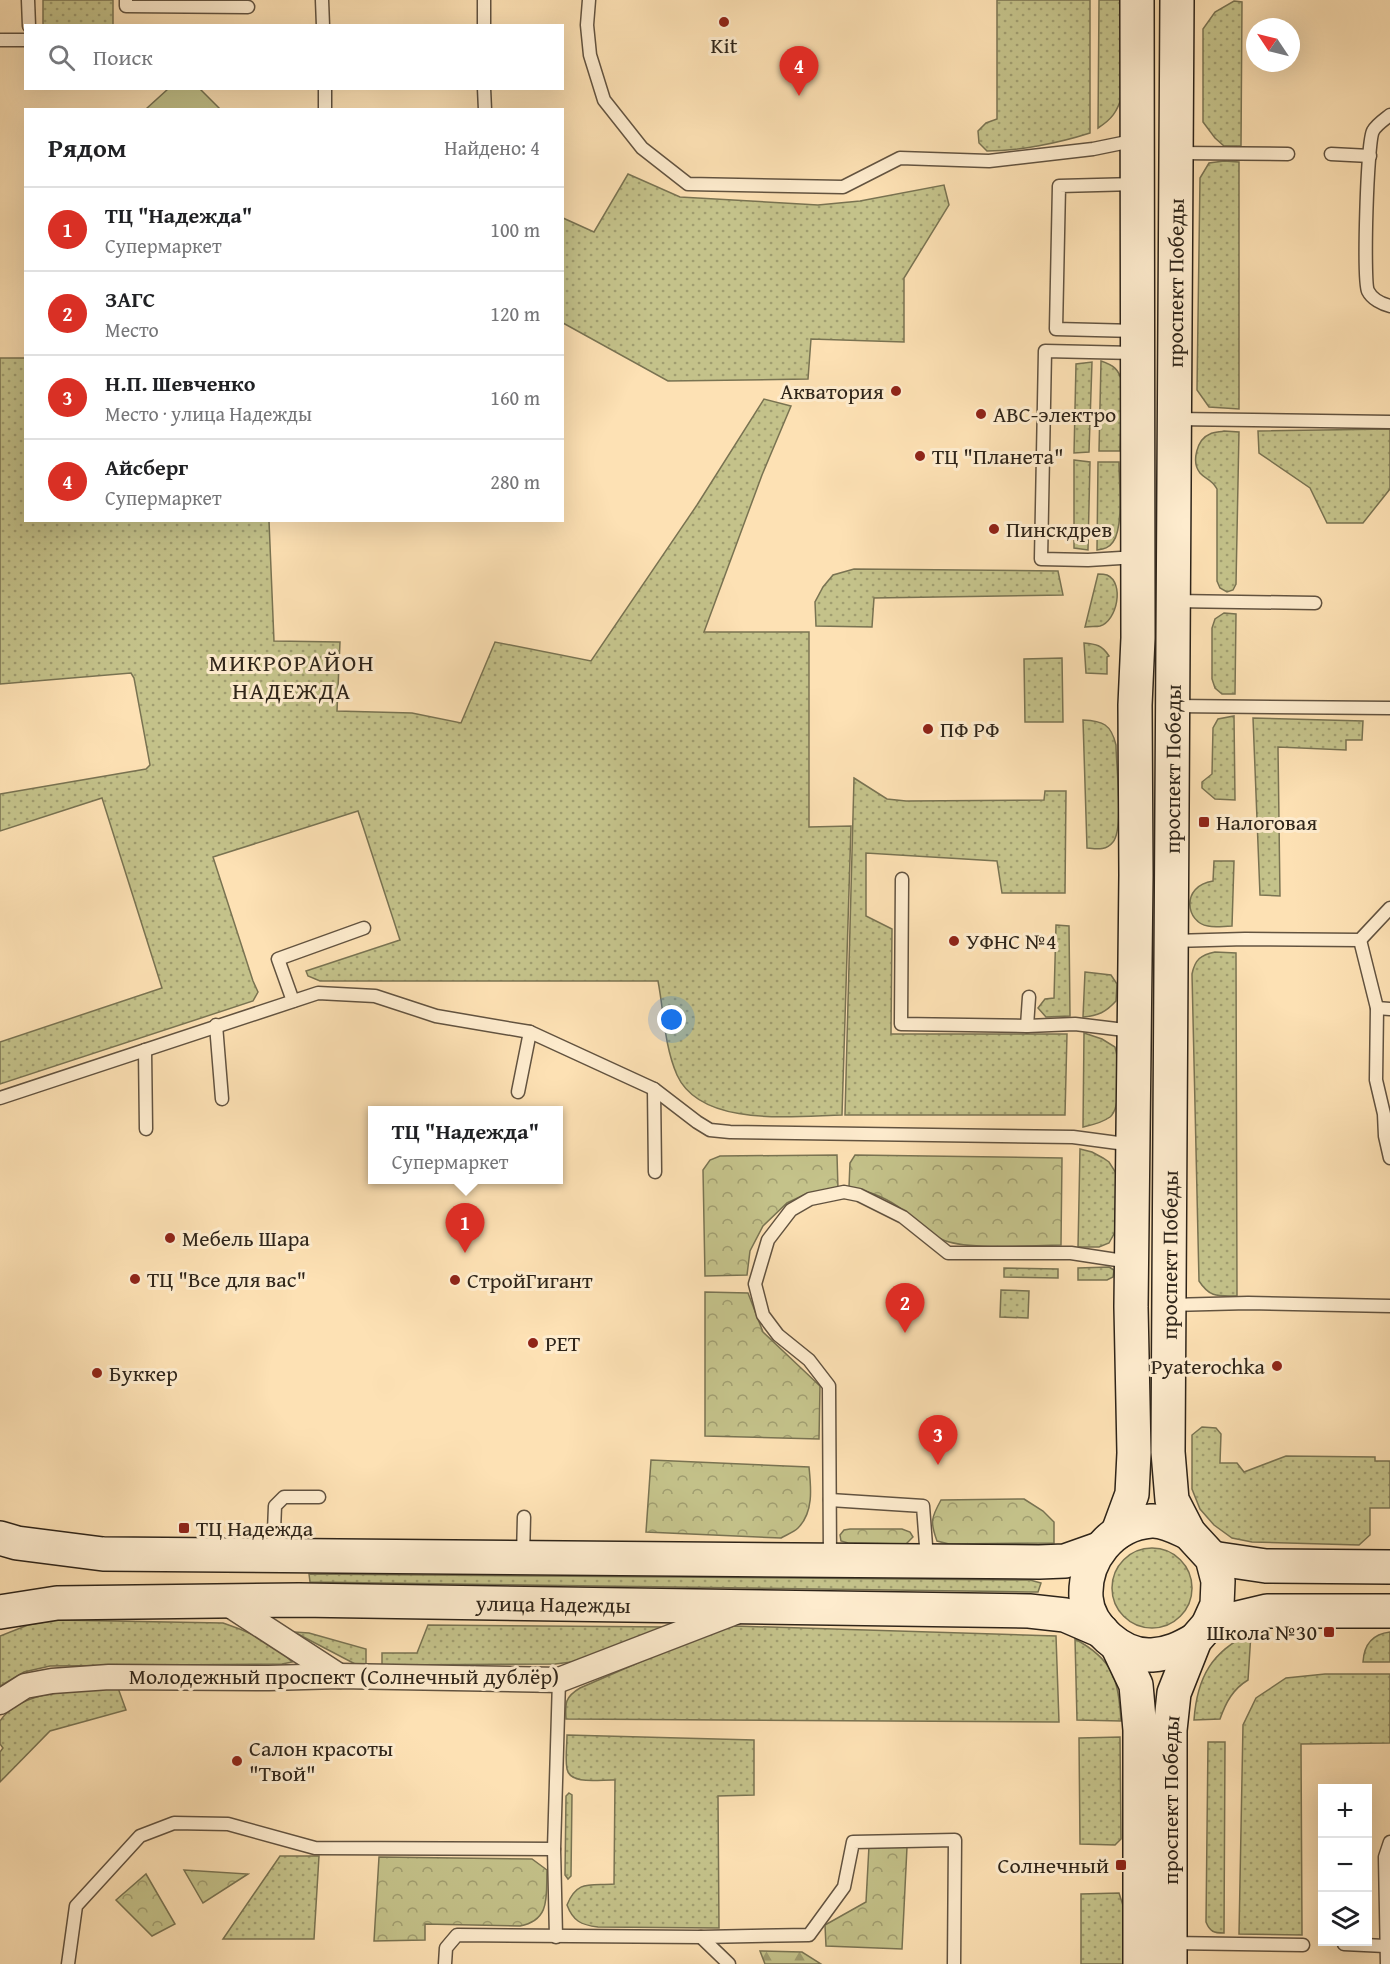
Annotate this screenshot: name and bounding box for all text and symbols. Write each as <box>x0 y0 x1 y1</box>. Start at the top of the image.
marker: Kit <box>717 15 731 29</box>
north arrow <box>1246 18 1300 72</box>
search box <box>24 24 564 90</box>
place label: Kit <box>711 29 738 61</box>
icon: search <box>45 41 78 74</box>
text: Поиск <box>93 41 153 73</box>
pin: 4 <box>780 46 818 96</box>
text: Рядом <box>48 128 126 167</box>
text: Найдено: 4 <box>444 133 540 162</box>
street label: проспект Победы <box>1159 198 1192 368</box>
text: ТЦ "Надежда" <box>105 199 252 231</box>
text: 1 <box>62 215 73 244</box>
text: 100 m <box>490 215 540 244</box>
text: Супермаркет <box>105 231 222 260</box>
text: ЗАГС <box>105 283 155 315</box>
text: 2 <box>62 299 73 328</box>
text: 120 m <box>490 299 540 328</box>
text: Место <box>105 315 159 344</box>
text: Н.П. Шевченко <box>105 367 255 399</box>
place label: Акватория <box>780 375 884 407</box>
text: 3 <box>62 383 73 412</box>
text: 160 m <box>490 383 540 412</box>
marker: Акватория <box>889 384 903 398</box>
place label: АВС-электро <box>993 398 1116 430</box>
text: Место · улица Надежды <box>105 399 312 428</box>
marker: АВС-электро <box>974 407 988 421</box>
place label: ТЦ "Планета" <box>932 440 1064 472</box>
marker: ТЦ "Планета" <box>913 449 927 463</box>
text: Айсберг <box>105 451 188 483</box>
text: 4 <box>62 467 73 496</box>
text: 280 m <box>490 467 540 496</box>
text: Супермаркет <box>105 483 222 512</box>
place label: Пинскдрев <box>1006 513 1112 545</box>
marker: Пинскдрев <box>987 522 1001 536</box>
district label: МИКРОРАЙОН НАДЕЖДА <box>209 645 375 708</box>
street label: проспект Победы <box>1156 684 1189 854</box>
place label: ПФ РФ <box>940 713 999 745</box>
marker: ПФ РФ <box>921 722 935 736</box>
place label: Налоговая <box>1216 806 1317 838</box>
marker: Налоговая <box>1197 815 1211 829</box>
place label: УФНС №4 <box>966 925 1056 957</box>
marker: УФНС №4 <box>947 934 961 948</box>
your location <box>657 1005 686 1034</box>
popup <box>368 1106 563 1184</box>
text: ТЦ "Надежда" <box>392 1115 539 1147</box>
text: Супермаркет <box>392 1147 508 1176</box>
street label: проспект Победы <box>1153 1170 1186 1340</box>
pin: 1 <box>446 1204 484 1253</box>
place label: Мебель Шара <box>182 1222 310 1254</box>
marker: Мебель Шара <box>163 1231 177 1245</box>
place label: ТЦ "Все для вас" <box>147 1263 306 1295</box>
place label: СтройГигант <box>467 1264 593 1296</box>
marker: ТЦ "Все для вас" <box>128 1272 142 1286</box>
marker: СтройГигант <box>448 1273 462 1287</box>
pin: 2 <box>886 1284 924 1333</box>
place label: РЕТ <box>545 1327 580 1359</box>
marker: РЕТ <box>526 1336 540 1350</box>
place label: Pyaterochka <box>1151 1350 1266 1382</box>
place label: Буккер <box>109 1357 178 1389</box>
marker: Pyaterochka <box>1270 1359 1284 1373</box>
marker: Буккер <box>90 1366 104 1380</box>
pin: 3 <box>918 1416 958 1465</box>
place label: ТЦ Надежда <box>196 1512 314 1544</box>
marker: ТЦ Надежда <box>177 1521 191 1535</box>
street label: улица Надежды <box>474 1587 631 1621</box>
place label: Школа №30 <box>1206 1616 1317 1648</box>
marker: Школа №30 <box>1322 1625 1336 1639</box>
street label: Молодежный проспект (Солнечный дублёр) <box>129 1660 559 1692</box>
street label: проспект Победы <box>1154 1714 1187 1885</box>
place label: Салон красоты "Твой" <box>249 1732 393 1789</box>
marker: Салон красоты "Твой" <box>230 1754 244 1768</box>
map controls <box>1318 1784 1372 1946</box>
button: + <box>1318 1784 1372 1838</box>
button: − <box>1318 1838 1372 1892</box>
place label: Солнечный <box>998 1849 1109 1881</box>
marker: Солнечный <box>1114 1858 1128 1872</box>
button: layers <box>1318 1892 1372 1946</box>

